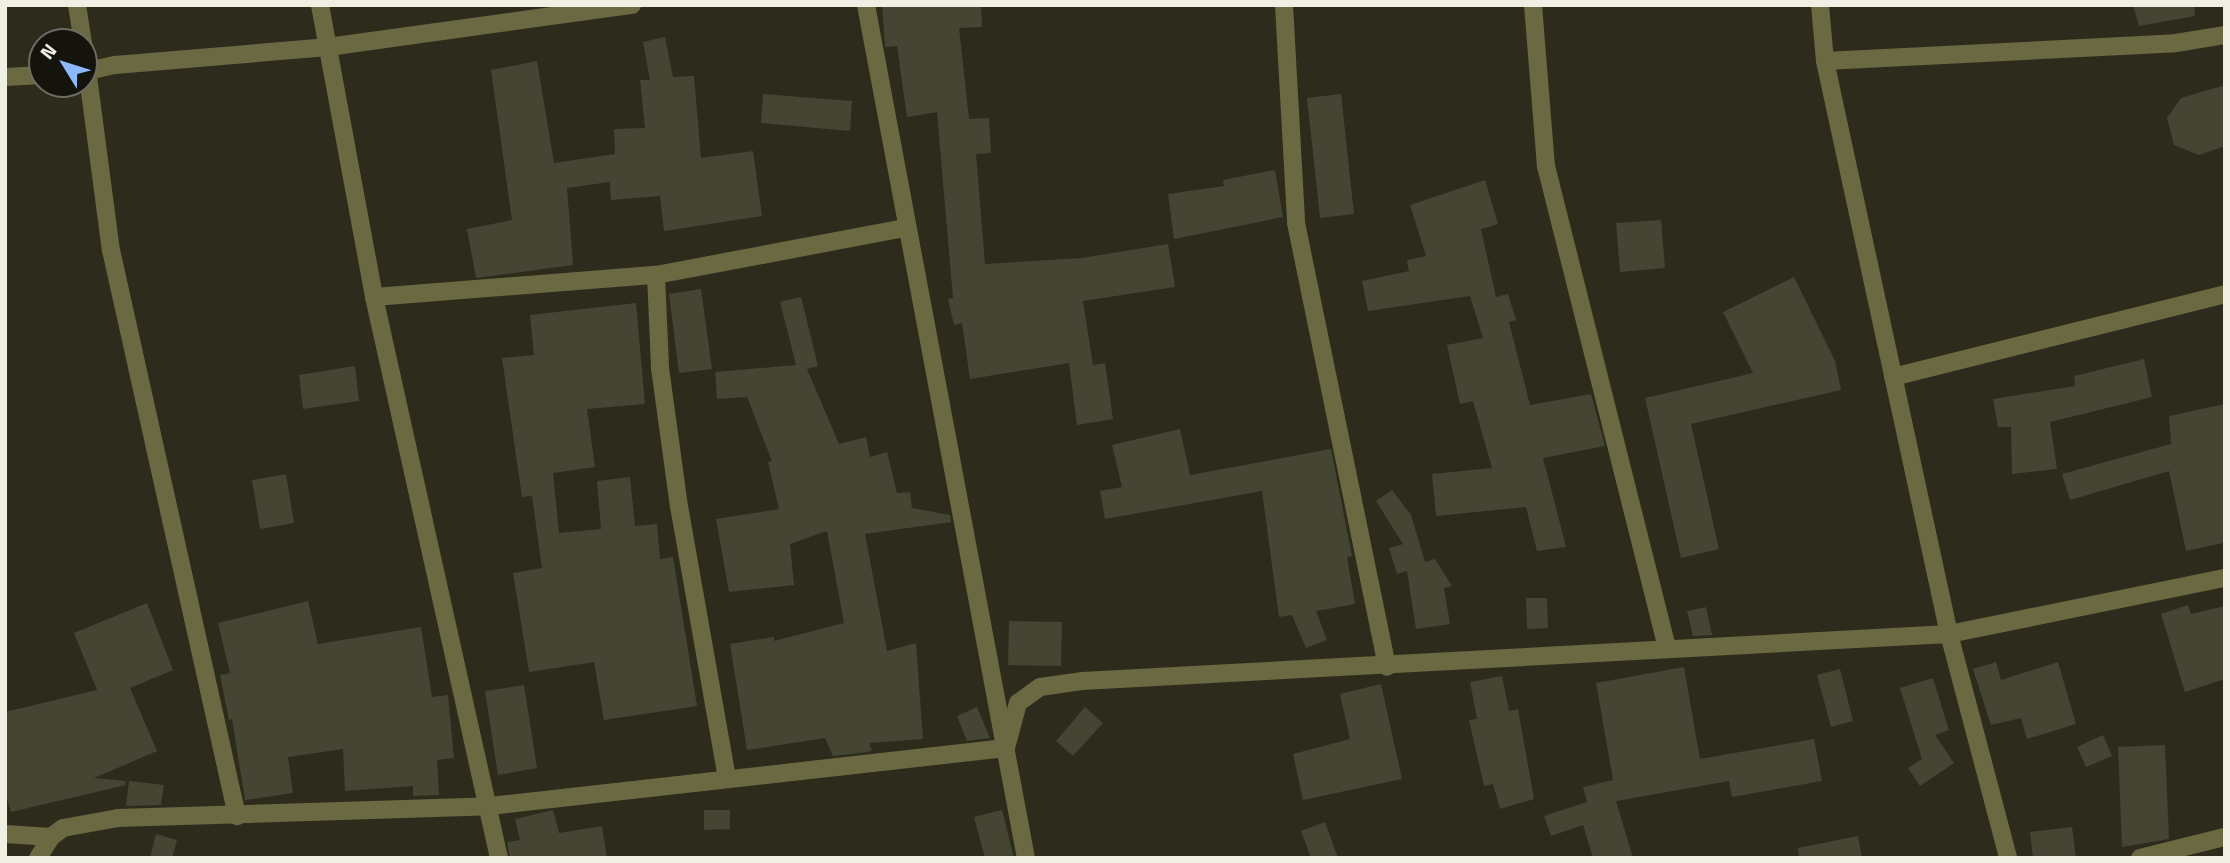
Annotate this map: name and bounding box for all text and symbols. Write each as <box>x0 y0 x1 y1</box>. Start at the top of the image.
north arrow <box>28 28 98 98</box>
text: N <box>32 37 63 65</box>

